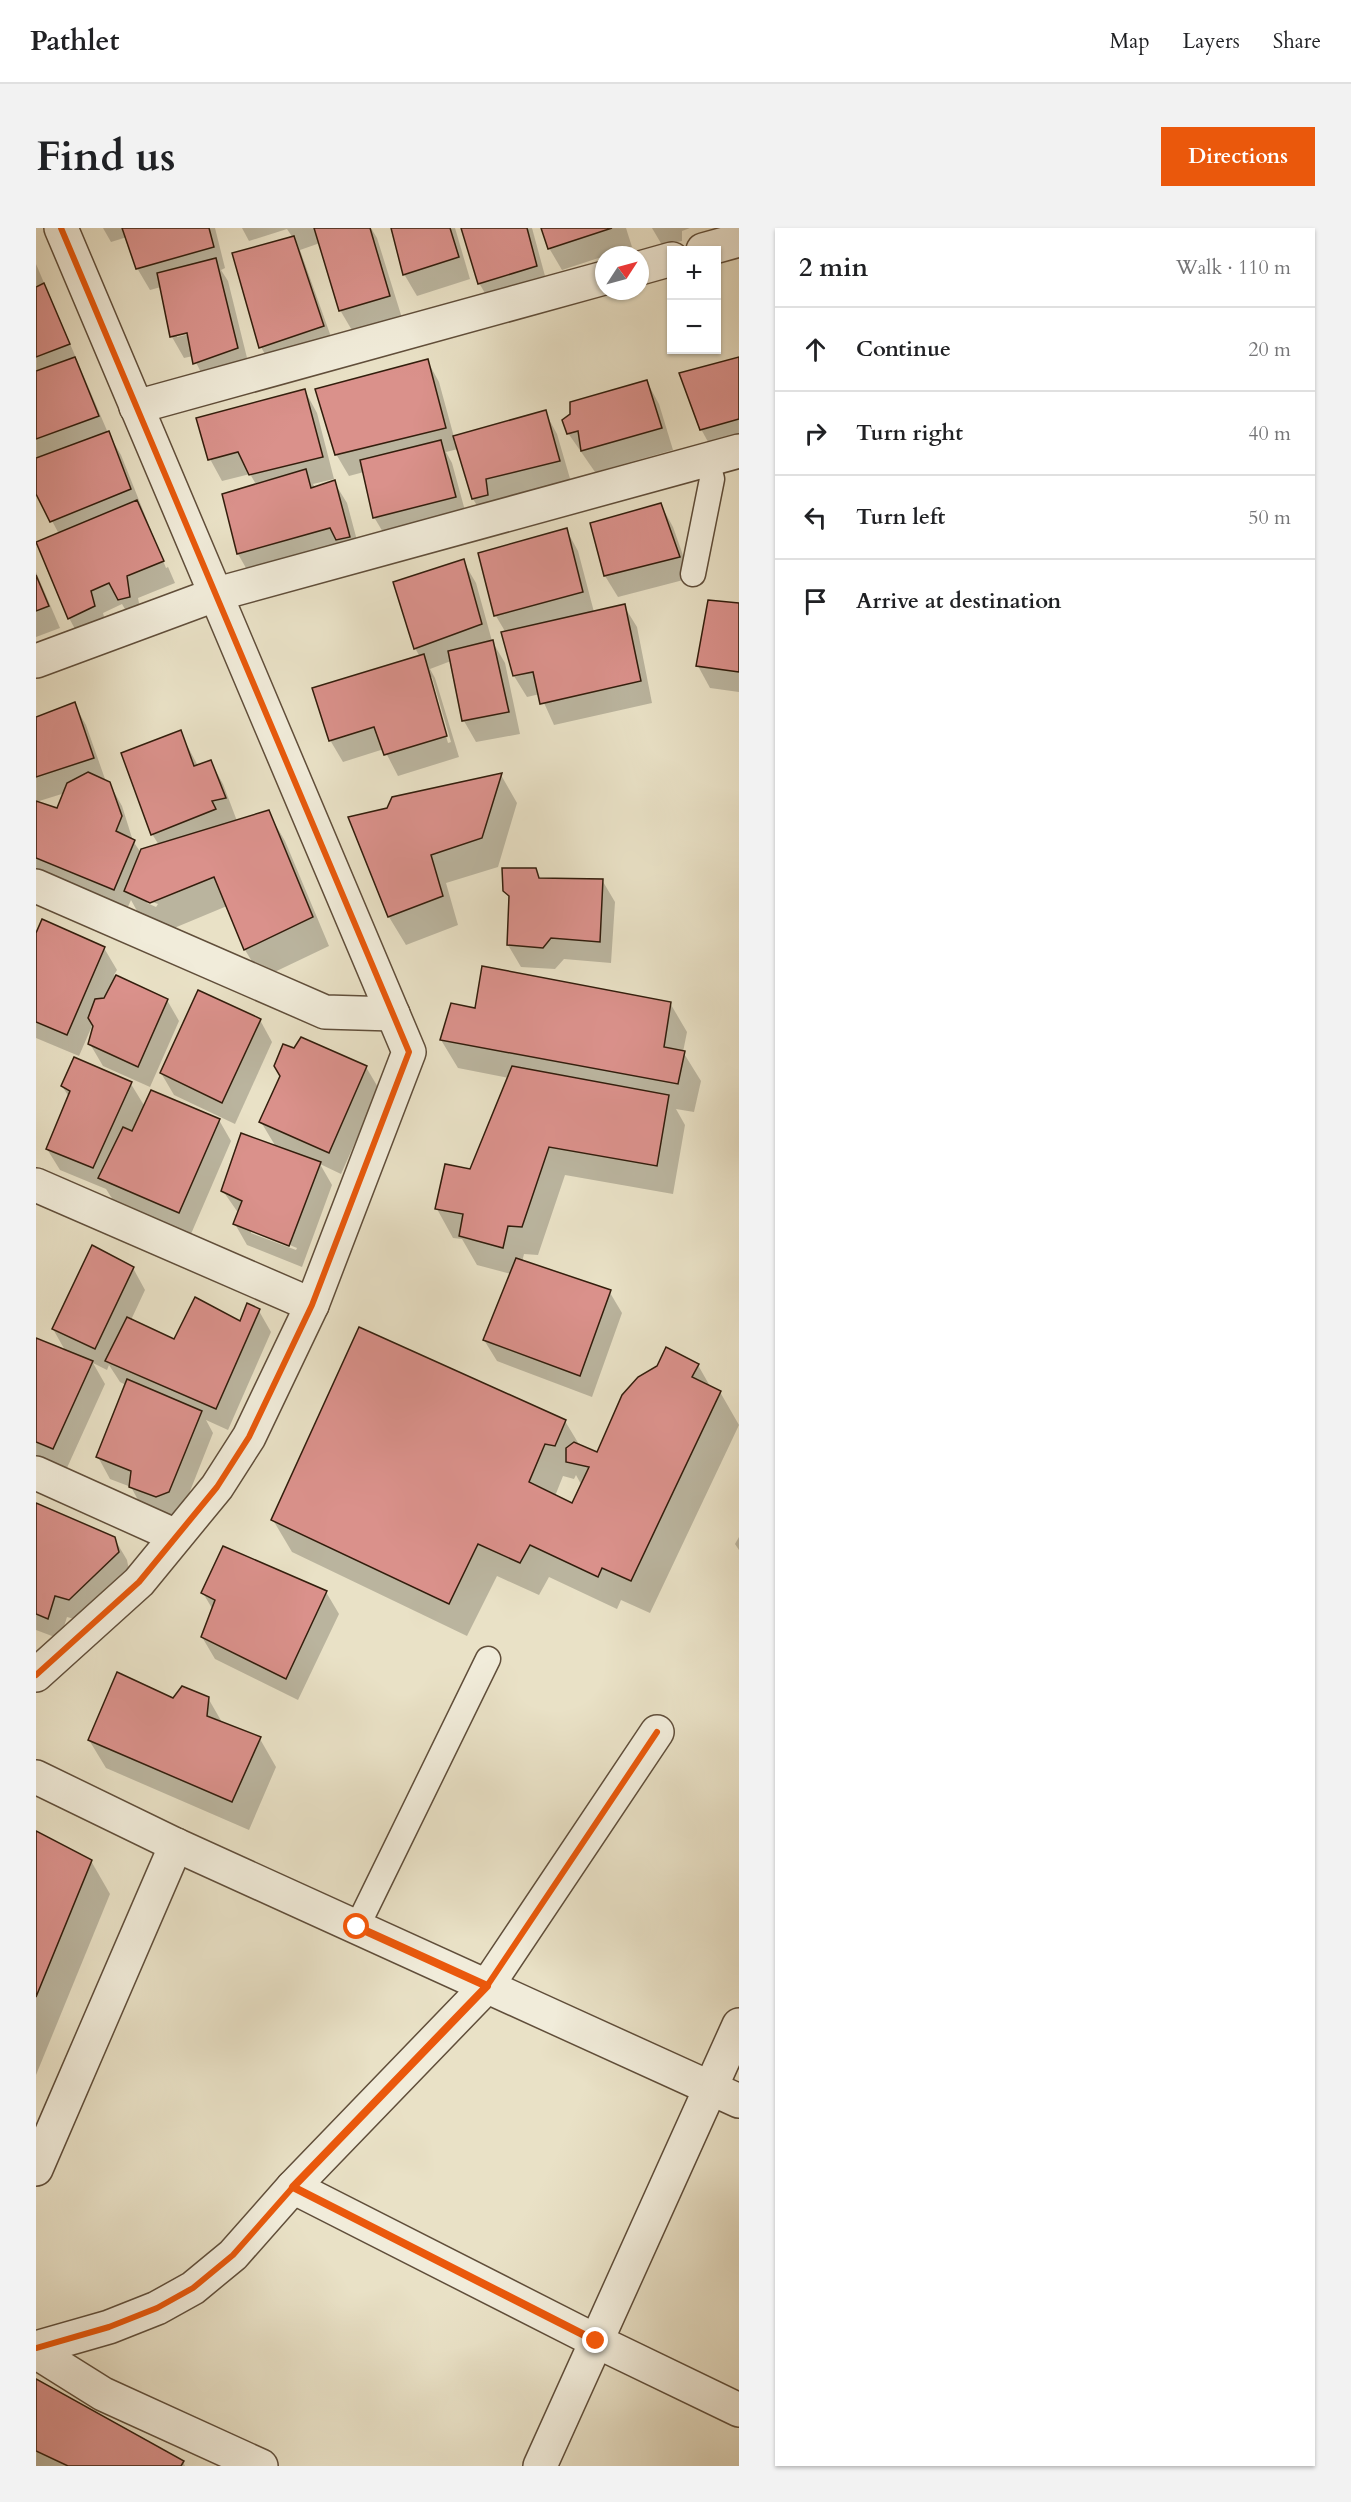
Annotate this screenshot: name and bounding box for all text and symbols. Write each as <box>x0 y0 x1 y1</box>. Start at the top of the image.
text: Pathlet <box>30 22 119 60</box>
text: Map <box>1110 27 1150 56</box>
text: Layers <box>1183 27 1240 56</box>
text: Share <box>1273 27 1321 56</box>
button: Directions <box>1161 127 1315 186</box>
text: Find us <box>36 128 176 185</box>
north arrow <box>595 246 649 300</box>
map controls <box>667 246 721 354</box>
button: + <box>667 246 721 300</box>
text: 2 min <box>799 250 868 285</box>
text: Walk · 110 m <box>1176 254 1291 281</box>
button: − <box>667 300 721 354</box>
icon: ahead <box>799 333 832 366</box>
text: Continue <box>856 334 951 364</box>
text: 20 m <box>1248 336 1291 363</box>
icon: right <box>799 417 832 450</box>
text: Turn right <box>856 418 963 448</box>
text: 40 m <box>1248 420 1291 447</box>
icon: left <box>799 501 832 534</box>
text: Turn left <box>856 502 945 532</box>
text: 50 m <box>1248 504 1291 531</box>
icon: arrive <box>799 585 832 618</box>
text: Arrive at destination <box>856 586 1061 616</box>
route start <box>343 1913 369 1939</box>
route end <box>582 2327 608 2353</box>

